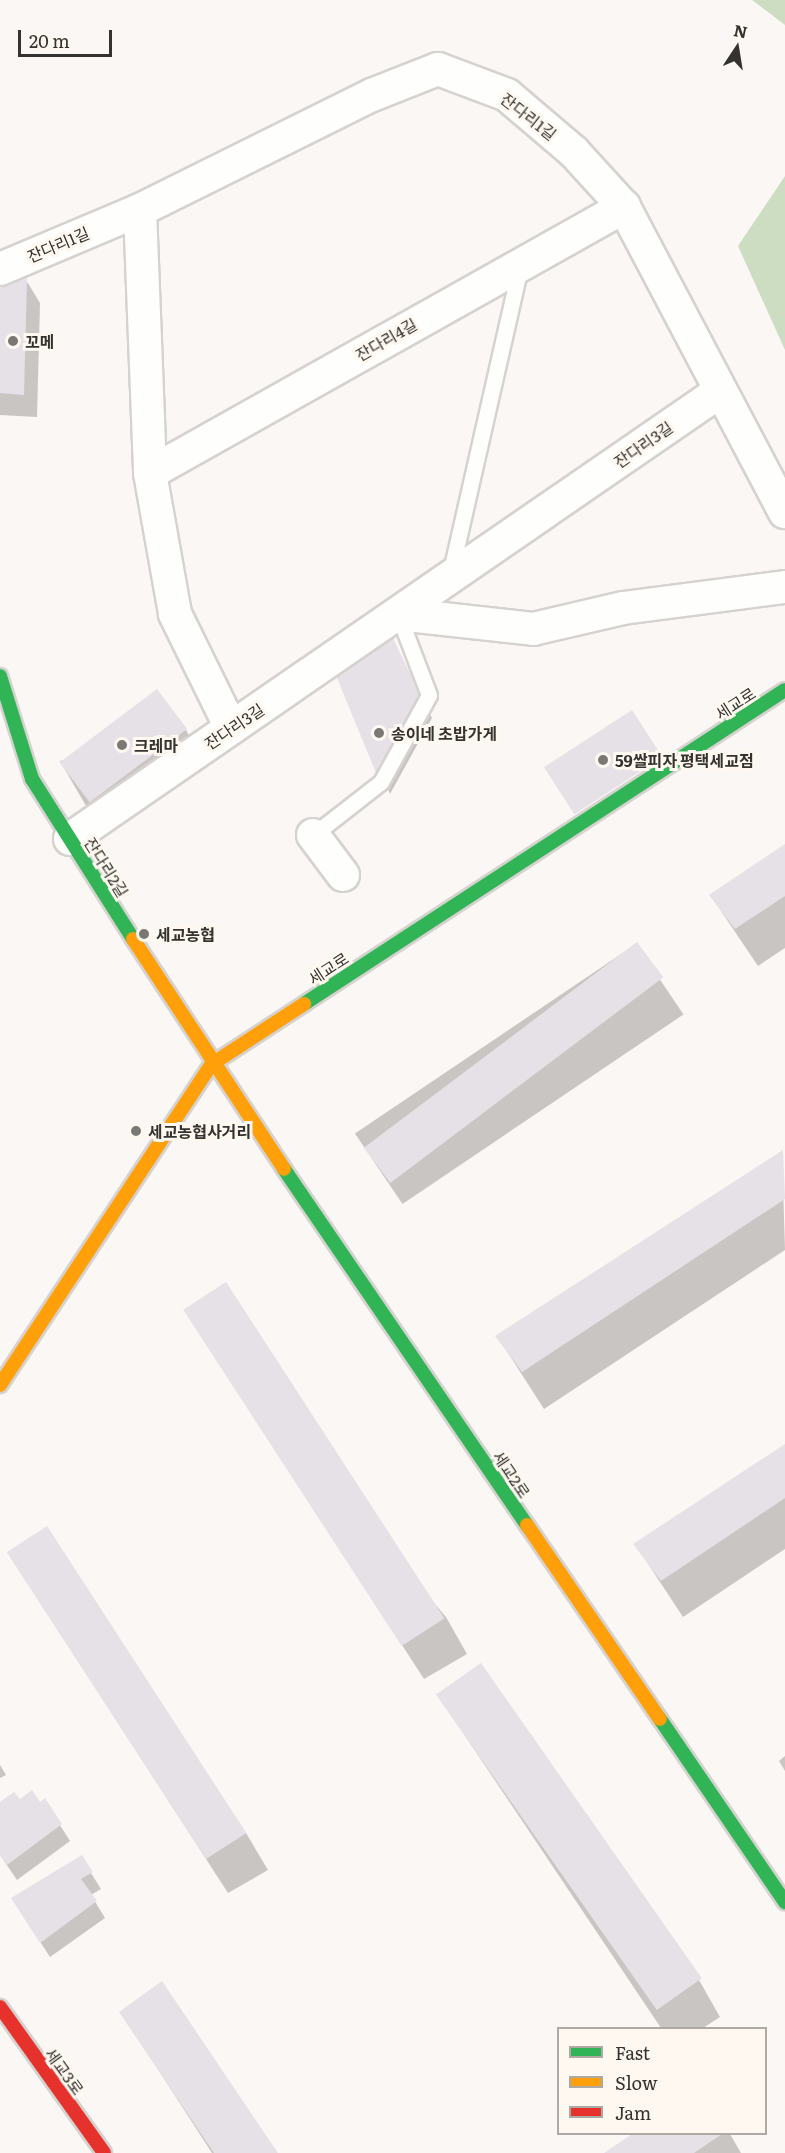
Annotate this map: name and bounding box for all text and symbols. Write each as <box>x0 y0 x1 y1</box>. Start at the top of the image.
text: N <box>732 17 750 44</box>
scale bar <box>21 18 116 56</box>
north arrow <box>707 18 767 78</box>
text: 20 m <box>29 27 70 54</box>
street label: 잔다리1길 <box>497 88 561 144</box>
street label: 잔다리1길 <box>24 222 92 266</box>
street label: 잔다리4길 <box>352 314 420 364</box>
place label: 꼬메 <box>25 331 54 351</box>
marker: 꼬메 <box>6 334 20 348</box>
street label: 잔다리3길 <box>610 417 676 471</box>
street label: 세교로 <box>711 683 759 723</box>
street label: 잔다리3길 <box>201 699 267 753</box>
place label: 송이네 초밥가게 <box>391 723 497 743</box>
marker: 송이네 초밥가게 <box>372 726 386 740</box>
place label: 크레마 <box>134 735 178 755</box>
marker: 크레마 <box>115 738 129 752</box>
place label: 59쌀피자 평택세교점 <box>615 750 754 770</box>
marker: 59쌀피자 평택세교점 <box>596 753 610 767</box>
street label: 잔다리2길 <box>81 834 133 900</box>
place label: 세교농협 <box>156 924 215 944</box>
marker: 세교농협 <box>137 927 151 941</box>
street label: 세교로 <box>304 948 352 988</box>
place label: 세교농협사거리 <box>148 1121 251 1141</box>
marker: 세교농협사거리 <box>129 1124 143 1138</box>
street label: 세교2로 <box>489 1447 535 1501</box>
legend <box>557 2027 767 2135</box>
text: Fast <box>615 2039 650 2066</box>
street label: 세교3로 <box>42 2044 88 2098</box>
text: Slow <box>615 2069 657 2096</box>
text: Jam <box>615 2099 651 2126</box>

